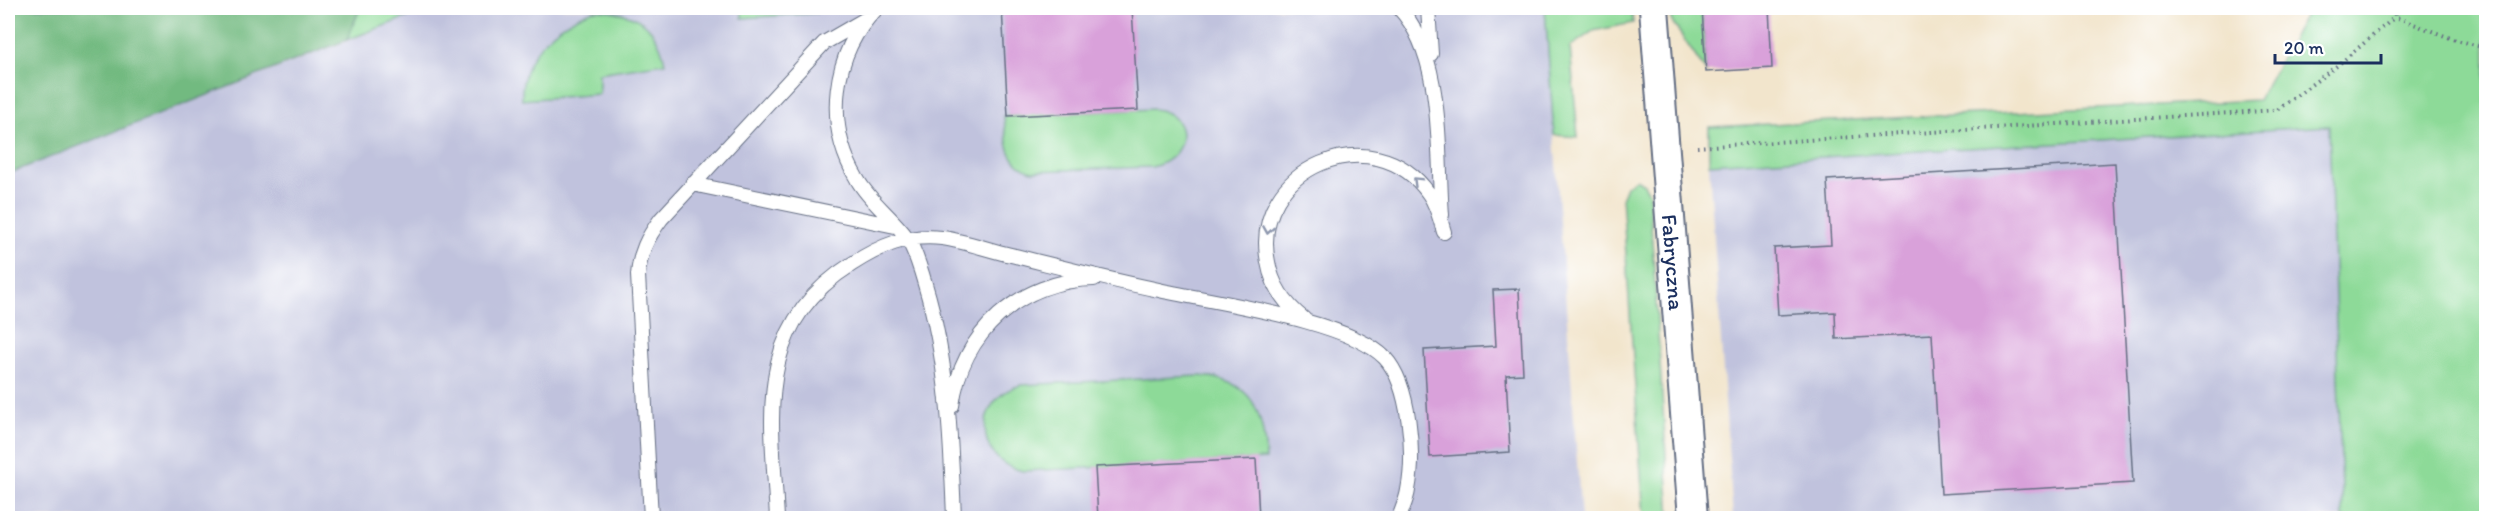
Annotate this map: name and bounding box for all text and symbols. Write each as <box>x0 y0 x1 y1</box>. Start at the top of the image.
scale bar <box>2275 27 2382 65</box>
text: 20 m <box>2284 37 2324 59</box>
one-way arrow <box>1413 178 1424 189</box>
street label: Fabryczna <box>1656 213 1690 312</box>
one-way arrow <box>1262 226 1274 235</box>

